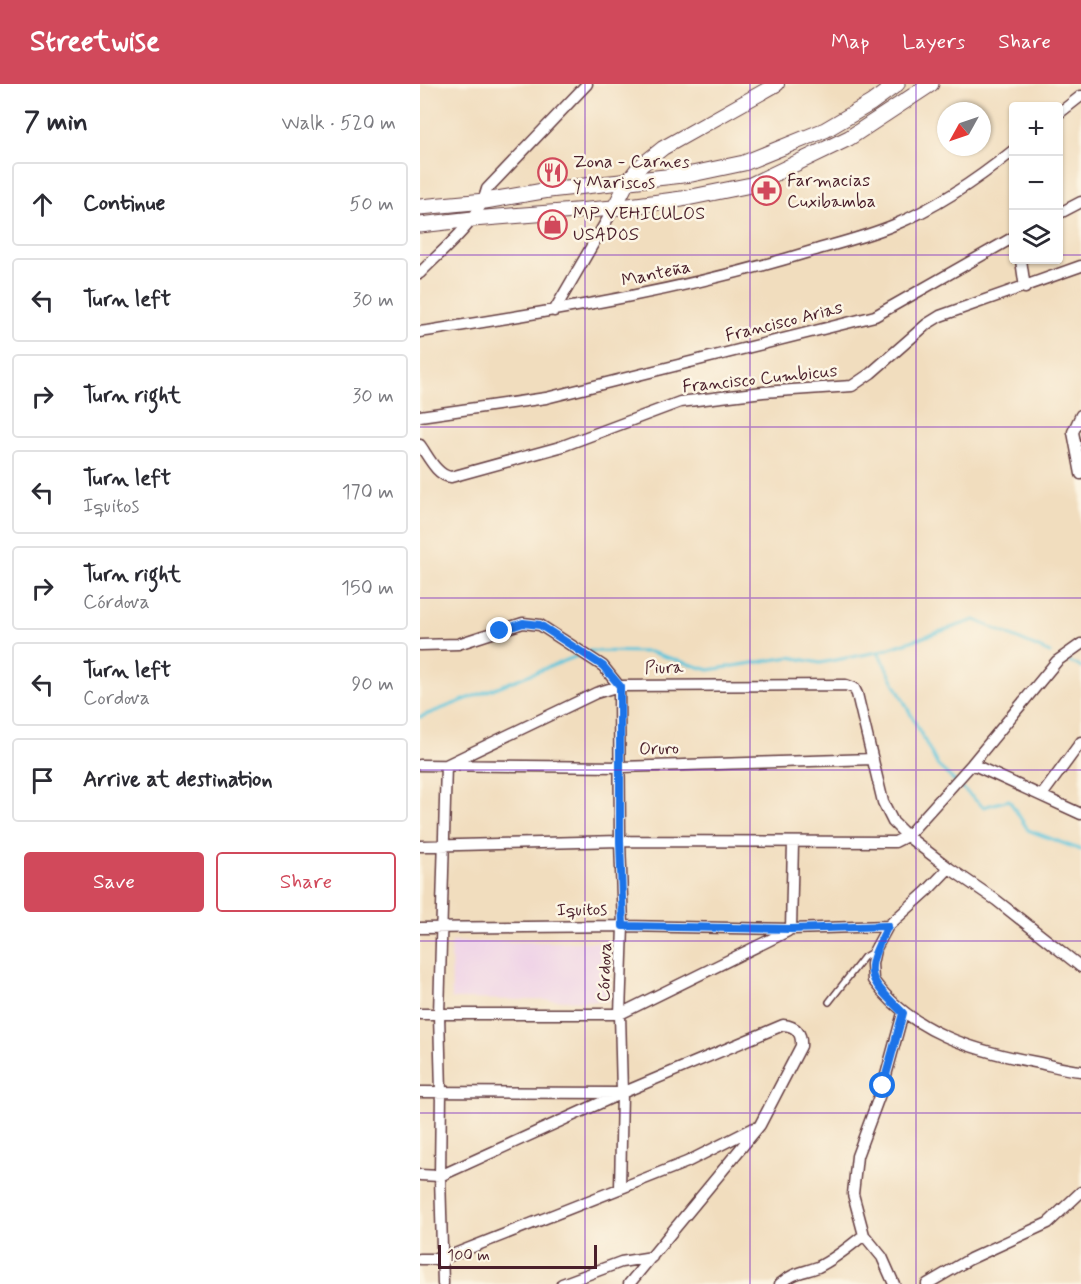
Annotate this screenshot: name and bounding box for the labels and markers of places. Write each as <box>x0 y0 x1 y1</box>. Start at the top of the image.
place label: Zona - Carnes y Mariscos <box>573 150 690 195</box>
restaurant icon: Zona - Carnes y Mariscos <box>536 156 568 188</box>
place label: Farmacias Cuxibamba <box>787 169 876 214</box>
pharmacy icon: Farmacias Cuxibamba <box>750 175 782 207</box>
place label: MP VEHICULOS USADOS <box>573 202 705 247</box>
shop icon: MP VEHICULOS USADOS <box>536 208 568 240</box>

